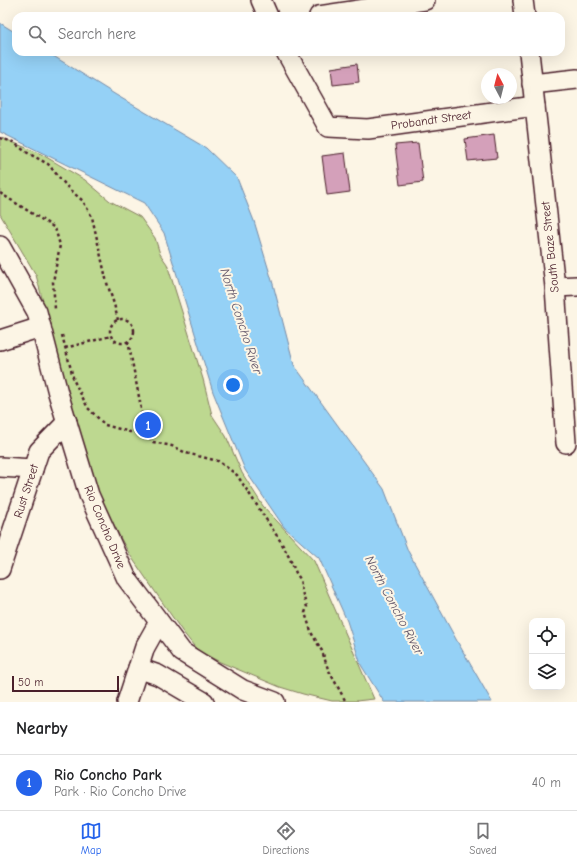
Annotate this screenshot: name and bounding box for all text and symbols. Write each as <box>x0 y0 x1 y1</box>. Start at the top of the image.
search box <box>12 12 565 56</box>
icon: search <box>26 23 48 45</box>
text: Search here <box>58 25 136 43</box>
north arrow <box>481 68 517 104</box>
street label: Probandt Street <box>390 107 473 133</box>
street label: South Baze Street <box>538 200 562 293</box>
water label: North Concho River <box>217 266 266 377</box>
your location <box>223 375 243 395</box>
pin: 1 <box>135 410 161 440</box>
street label: Rust Street <box>11 462 41 520</box>
street label: Rio Concho Drive <box>81 483 129 571</box>
water label: North Concho River <box>362 553 427 658</box>
map controls <box>529 618 565 690</box>
button: locate <box>529 618 565 654</box>
button: layers <box>529 654 565 690</box>
scale bar <box>12 674 119 693</box>
text: 50 m <box>18 676 43 689</box>
text: Nearby <box>16 719 67 738</box>
text: Rio Concho Park <box>54 766 162 784</box>
text: 1 <box>26 775 32 790</box>
text: 40 m <box>532 775 561 790</box>
text: Park · Rio Concho Drive <box>54 784 186 799</box>
tab: Map <box>80 820 102 857</box>
tab: Directions <box>262 820 309 857</box>
tab: Saved <box>469 820 497 857</box>

